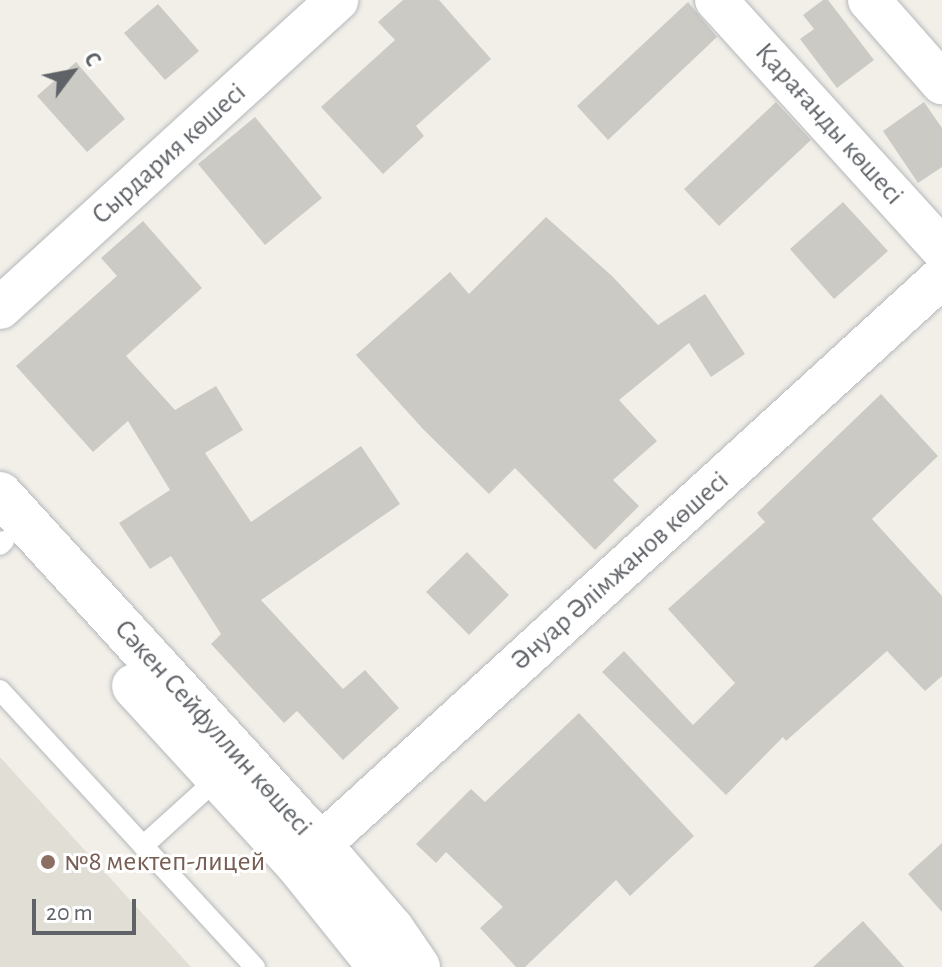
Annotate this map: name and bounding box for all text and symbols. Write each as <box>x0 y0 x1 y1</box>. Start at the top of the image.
north arrow <box>32 32 112 112</box>
street label: Қарағанды көшесі <box>747 36 911 212</box>
text: С <box>80 48 105 70</box>
street label: Сырдария көшесі <box>85 76 253 232</box>
street label: Әнуар Әлімжанов көшесі <box>504 464 736 678</box>
street label: Сәкен Сейфуллин көшесі <box>107 613 319 843</box>
place label: №8 мектеп-лицей <box>64 845 265 879</box>
marker: №8 мектеп-лицей <box>39 853 57 871</box>
scale bar <box>36 883 140 933</box>
text: 20 m <box>46 901 93 925</box>

